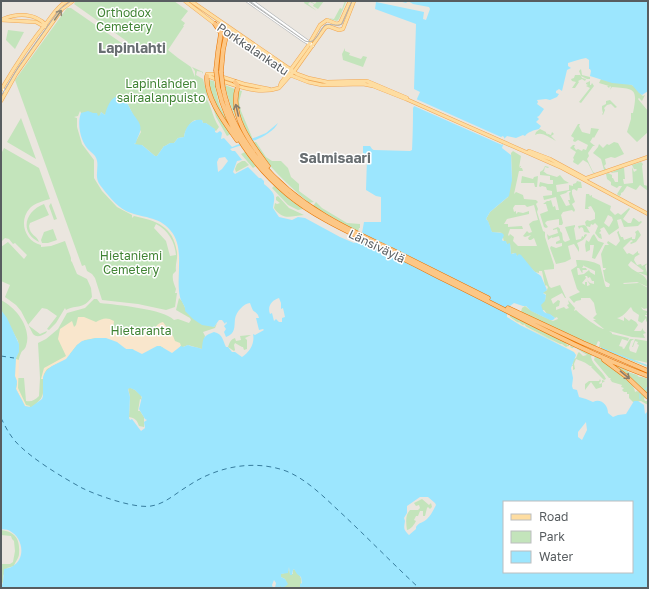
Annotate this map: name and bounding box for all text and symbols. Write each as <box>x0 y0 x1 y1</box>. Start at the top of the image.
park label: Orthodox Cemetery <box>96 5 152 34</box>
one-way arrow <box>54 9 62 20</box>
street label: Porkkalankatu <box>214 20 292 78</box>
district label: Lapinlahti <box>98 39 166 56</box>
park label: Lapinlahden sairaalanpuisto <box>117 76 205 105</box>
one-way arrow <box>232 103 240 116</box>
district label: Salmisaari <box>299 149 371 166</box>
street label: Länsiväylä <box>346 226 408 266</box>
park label: Hietaniemi Cemetery <box>100 248 162 277</box>
park label: Hietaranta <box>110 323 172 338</box>
one-way arrow <box>619 371 630 380</box>
legend <box>503 501 633 573</box>
text: Road <box>539 509 568 524</box>
text: Park <box>539 529 565 544</box>
text: Water <box>539 549 573 564</box>

